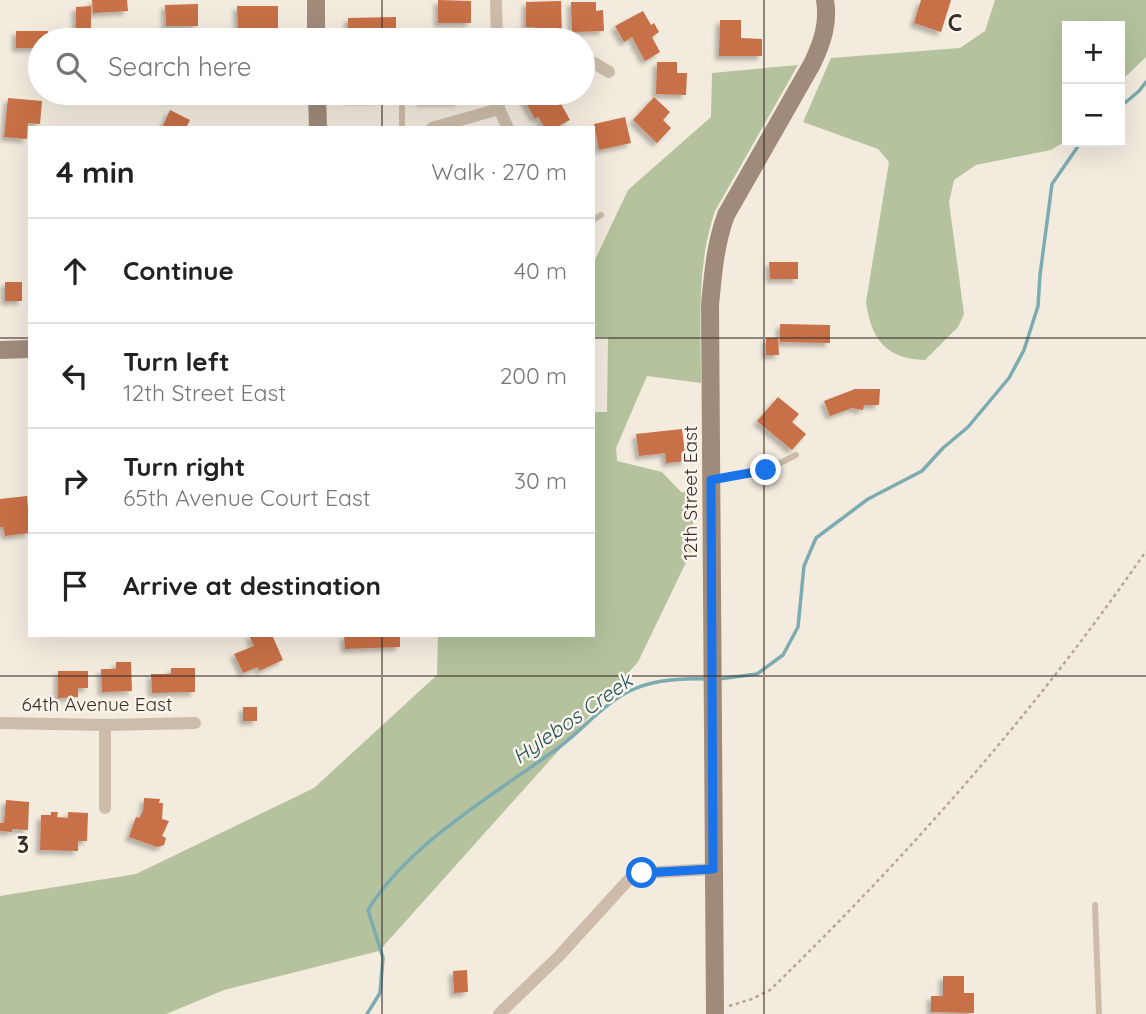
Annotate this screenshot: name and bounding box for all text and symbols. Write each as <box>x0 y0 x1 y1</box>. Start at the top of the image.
text: C <box>948 8 962 37</box>
map controls <box>1062 21 1125 147</box>
button: + <box>1062 21 1125 84</box>
search box <box>28 28 595 105</box>
icon: search <box>52 48 90 86</box>
text: Search here <box>108 50 252 83</box>
button: − <box>1062 84 1125 147</box>
text: 4 min <box>56 153 135 191</box>
text: Walk · 270 m <box>431 157 567 186</box>
icon: ahead <box>56 252 94 290</box>
text: Continue <box>123 254 234 287</box>
text: 40 m <box>514 256 567 285</box>
text: Turn left <box>123 345 230 378</box>
icon: left <box>56 357 94 395</box>
text: 200 m <box>500 361 567 390</box>
text: 12th Street East <box>123 378 286 407</box>
street label: 12th Street East <box>678 426 702 560</box>
text: Turn right <box>123 450 245 483</box>
route end <box>750 454 781 485</box>
icon: right <box>56 462 94 500</box>
text: 30 m <box>514 466 567 495</box>
text: 65th Avenue Court East <box>123 483 371 512</box>
icon: arrive <box>56 567 94 605</box>
text: Arrive at destination <box>123 569 381 602</box>
water label: Hylebos Creek <box>507 666 639 769</box>
street label: 64th Avenue East <box>22 692 172 716</box>
text: 3 <box>17 830 29 859</box>
route start <box>626 857 657 888</box>

